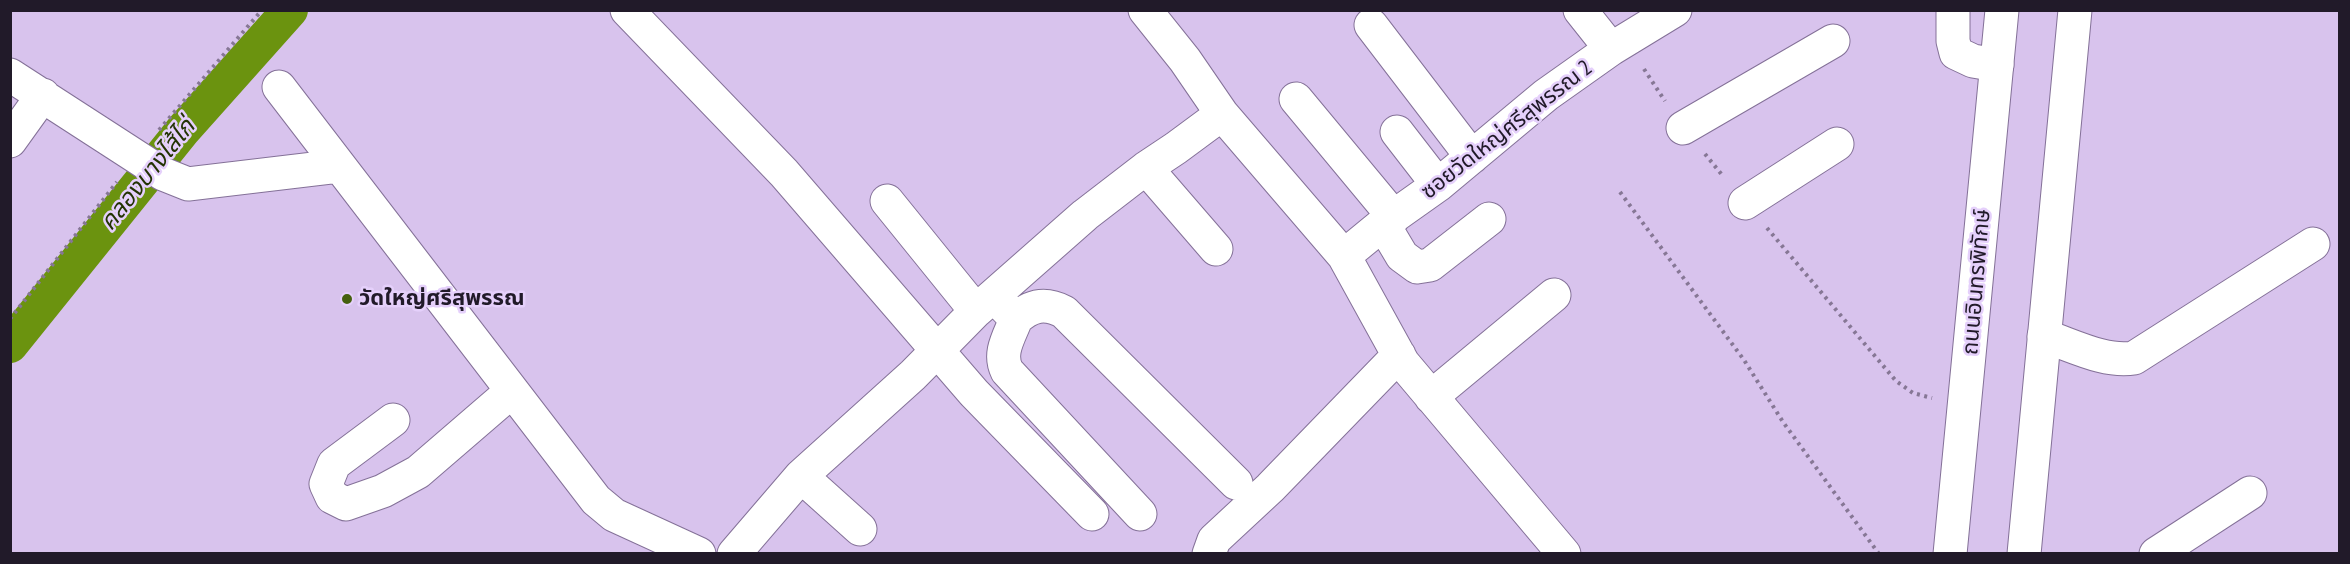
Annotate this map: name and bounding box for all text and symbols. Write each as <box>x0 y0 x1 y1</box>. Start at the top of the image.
street label: ซอยวัดใหญ่ศรีสุพรรณ 2 <box>1416 55 1598 205</box>
water label: คลองบางไส้ไก่ <box>94 114 202 236</box>
street label: ถนนอินทรพิทักษ์ <box>1957 208 1997 356</box>
place label: วัดใหญ่ศรีสุพรรณ <box>359 286 525 312</box>
marker: วัดใหญ่ศรีสุพรรณ <box>340 292 354 306</box>

